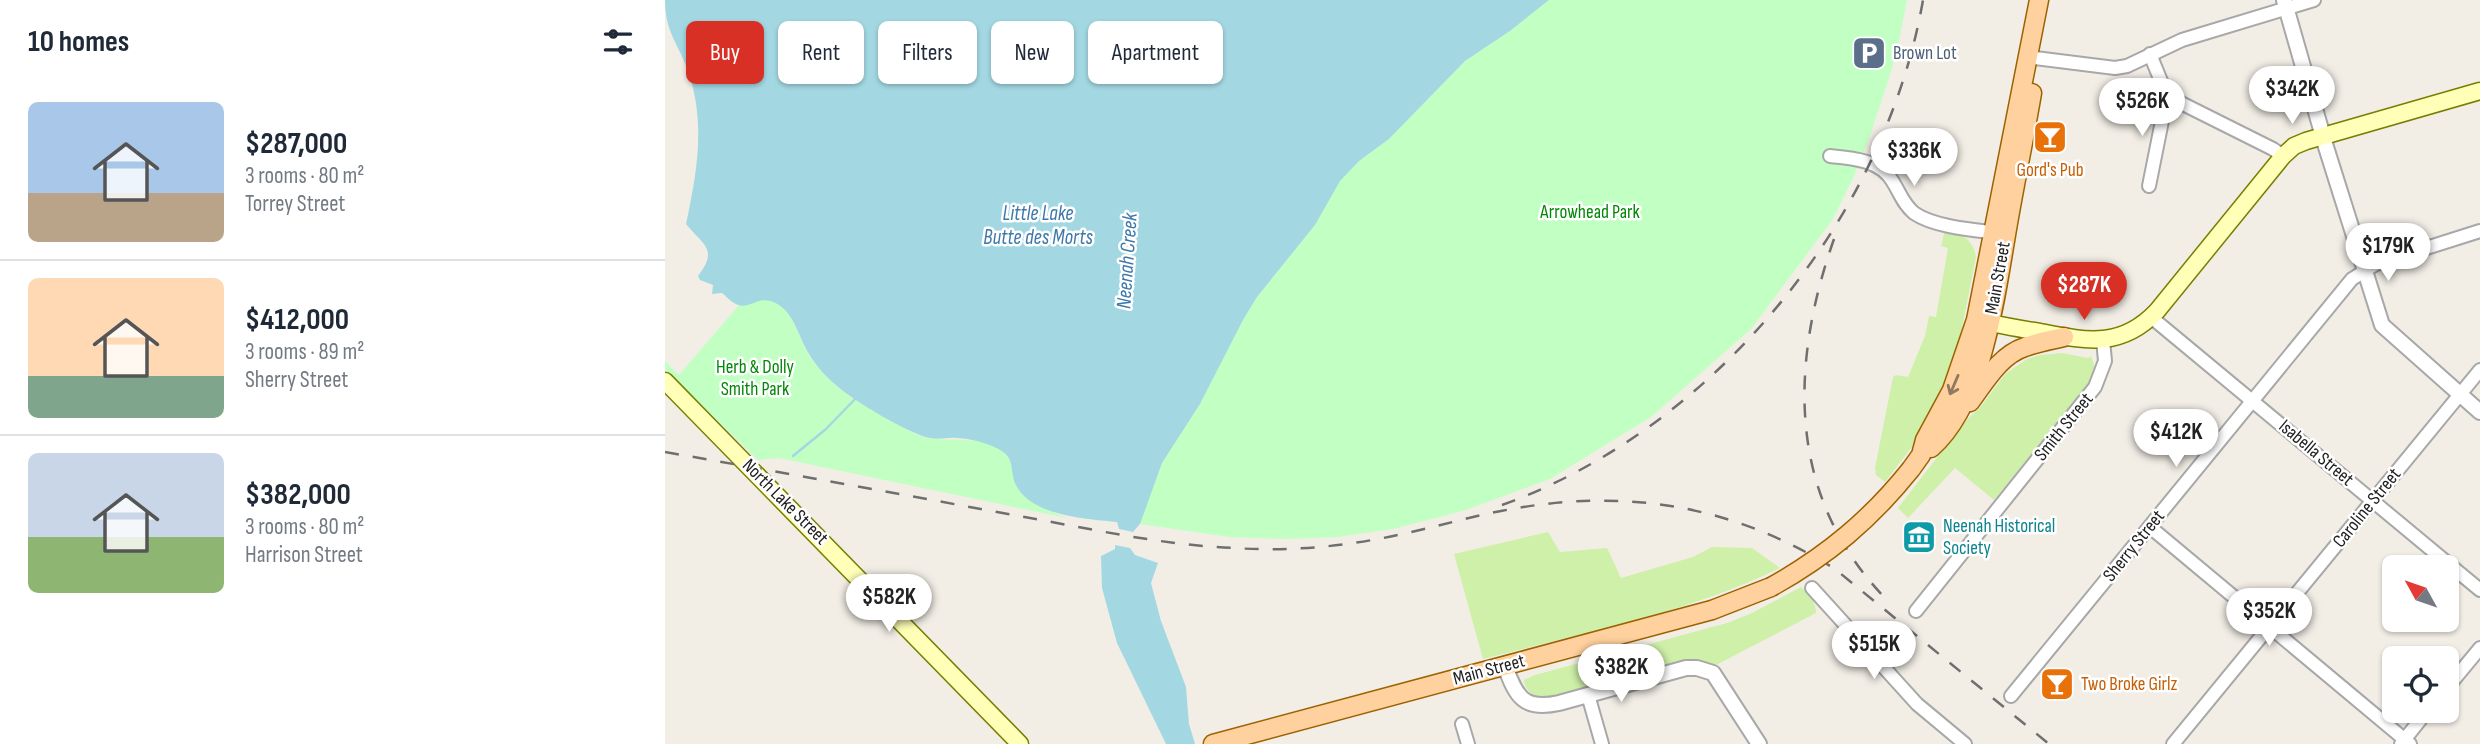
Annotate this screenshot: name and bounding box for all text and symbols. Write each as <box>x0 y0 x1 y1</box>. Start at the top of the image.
chip: Buy <box>686 21 764 84</box>
chip: Rent <box>778 21 864 84</box>
chip: Filters <box>878 21 977 84</box>
chip: New <box>991 21 1074 84</box>
chip: Apartment <box>1088 21 1223 84</box>
icon: filters <box>599 23 637 61</box>
text: 10 homes <box>28 24 129 60</box>
parking icon: Brown Lot <box>1850 34 1888 72</box>
place label: Brown Lot <box>1893 42 1957 65</box>
pin: $342K <box>2243 66 2341 126</box>
text: $342K <box>2265 75 2319 103</box>
pin: $526K <box>2093 78 2191 138</box>
text: $526K <box>2115 87 2169 115</box>
bar icon: Gord's Pub <box>2031 118 2069 156</box>
text: $287,000 <box>245 126 347 162</box>
pin: $336K <box>1865 128 1963 188</box>
icon: home <box>84 130 168 214</box>
text: $336K <box>1887 137 1941 165</box>
place label: Gord's Pub <box>2016 159 2084 182</box>
text: 3 rooms · 80 m² <box>245 162 364 190</box>
text: Torrey Street <box>245 190 345 218</box>
water label: Little Lake Butte des Morts <box>983 201 1093 250</box>
park label: Arrowhead Park <box>1539 201 1640 224</box>
water label: Neenah Creek <box>1111 211 1143 310</box>
pin: $179K <box>2339 224 2437 283</box>
text: $179K <box>2362 232 2414 260</box>
street label: Main Street <box>1980 240 2016 316</box>
pin: $287K <box>2035 262 2133 322</box>
text: $287K <box>2057 271 2111 299</box>
text: $412,000 <box>245 302 349 338</box>
icon: home <box>84 306 168 390</box>
text: 3 rooms · 89 m² <box>245 338 364 366</box>
park label: Herb & Dolly Smith Park <box>716 356 795 401</box>
text: Sherry Street <box>245 366 348 394</box>
one-way arrow <box>1946 374 1959 395</box>
street label: Smith Street <box>2030 388 2099 466</box>
pin: $412K <box>2127 410 2225 469</box>
street label: Isabella Street <box>2274 415 2358 491</box>
text: $412K <box>2149 418 2203 446</box>
street label: North Lake Street <box>737 454 833 550</box>
street label: Caroline Street <box>2328 463 2406 552</box>
text: $382,000 <box>245 477 351 513</box>
icon: home <box>84 481 168 565</box>
street label: Sherry Street <box>2098 505 2170 586</box>
text: 3 rooms · 80 m² <box>245 513 364 541</box>
place label: Neenah Historical Society <box>1943 515 2055 560</box>
museum icon: Neenah Historical Society <box>1900 518 1938 556</box>
text: Harrison Street <box>245 541 363 569</box>
north arrow <box>2382 555 2459 632</box>
map controls <box>2382 555 2459 723</box>
pin: $582K <box>840 574 938 634</box>
text: $582K <box>862 583 916 611</box>
pin: $352K <box>2220 588 2318 648</box>
text: $352K <box>2242 597 2296 625</box>
pin: $515K <box>1825 622 1923 681</box>
text: $515K <box>1848 630 1900 658</box>
pin: $382K <box>1572 644 1670 704</box>
button: locate <box>2382 646 2459 723</box>
street label: Main Street <box>1451 649 1528 691</box>
text: $382K <box>1594 653 1648 681</box>
bar icon: Two Broke Girlz <box>2038 665 2076 703</box>
place label: Two Broke Girlz <box>2081 673 2177 696</box>

